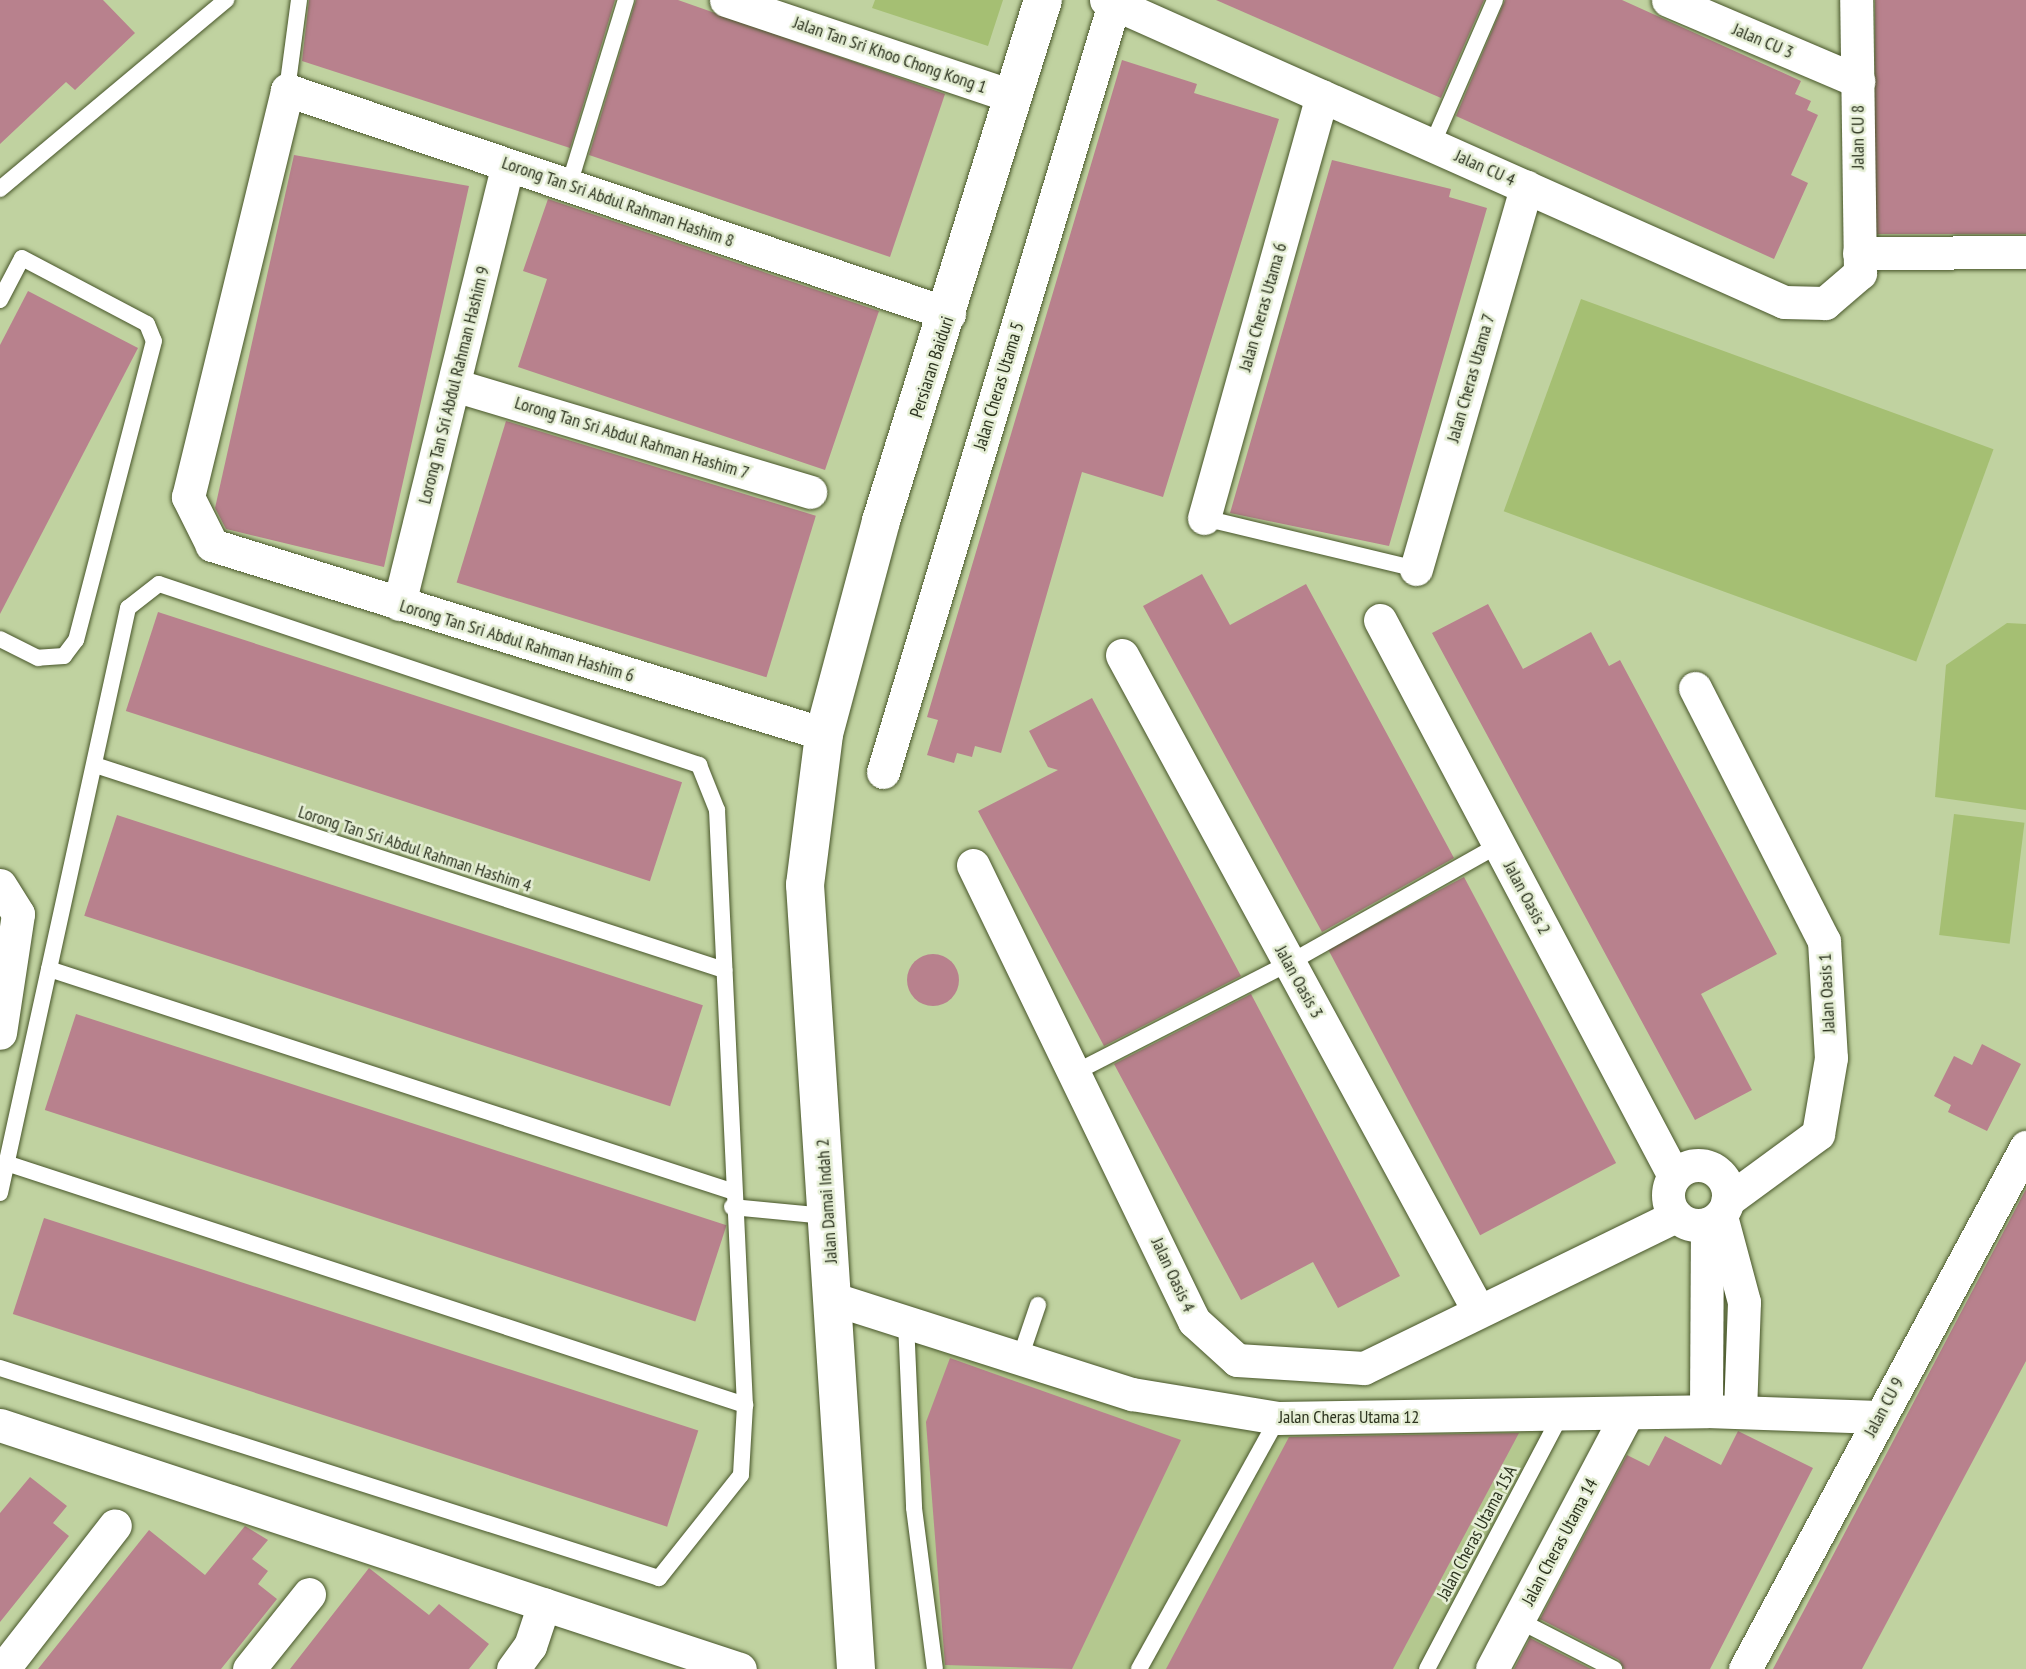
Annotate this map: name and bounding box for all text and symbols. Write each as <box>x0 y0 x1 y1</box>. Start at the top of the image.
street label: Jalan Tan Sri Khoo Chong Kong 1 <box>790 12 990 98</box>
street label: Jalan CU 3 <box>1729 19 1797 63</box>
street label: Jalan CU 8 <box>1847 105 1869 169</box>
street label: Jalan CU 4 <box>1451 145 1519 191</box>
street label: Lorong Tan Sri Abdul Rahman Hashim 8 <box>499 152 737 252</box>
street label: Jalan Cheras Utama 6 <box>1234 240 1292 374</box>
street label: Lorong Tan Sri Abdul Rahman Hashim 9 <box>414 263 494 507</box>
street label: Jalan Cheras Utama 7 <box>1442 311 1500 445</box>
street label: Persiaran Baiduri <box>906 314 958 420</box>
street label: Jalan Cheras Utama 5 <box>969 319 1029 453</box>
street label: Lorong Tan Sri Abdul Rahman Hashim 7 <box>512 392 752 484</box>
street label: Lorong Tan Sri Abdul Rahman Hashim 6 <box>397 595 637 687</box>
street label: Lorong Tan Sri Abdul Rahman Hashim 4 <box>295 801 535 897</box>
street label: Jalan Oasis 2 <box>1499 858 1555 938</box>
street label: Jalan Oasis 3 <box>1270 942 1328 1022</box>
street label: Jalan Oasis 1 <box>1814 953 1840 1033</box>
street label: Jalan Damai Indah 2 <box>812 1138 842 1264</box>
street label: Jalan Oasis 4 <box>1146 1234 1200 1316</box>
street label: Jalan CU 9 <box>1859 1374 1909 1440</box>
street label: Jalan Cheras Utama 12 <box>1279 1406 1419 1428</box>
street label: Jalan Cheras Utama 15A <box>1432 1462 1522 1604</box>
street label: Jalan Cheras Utama 14 <box>1517 1475 1603 1609</box>

